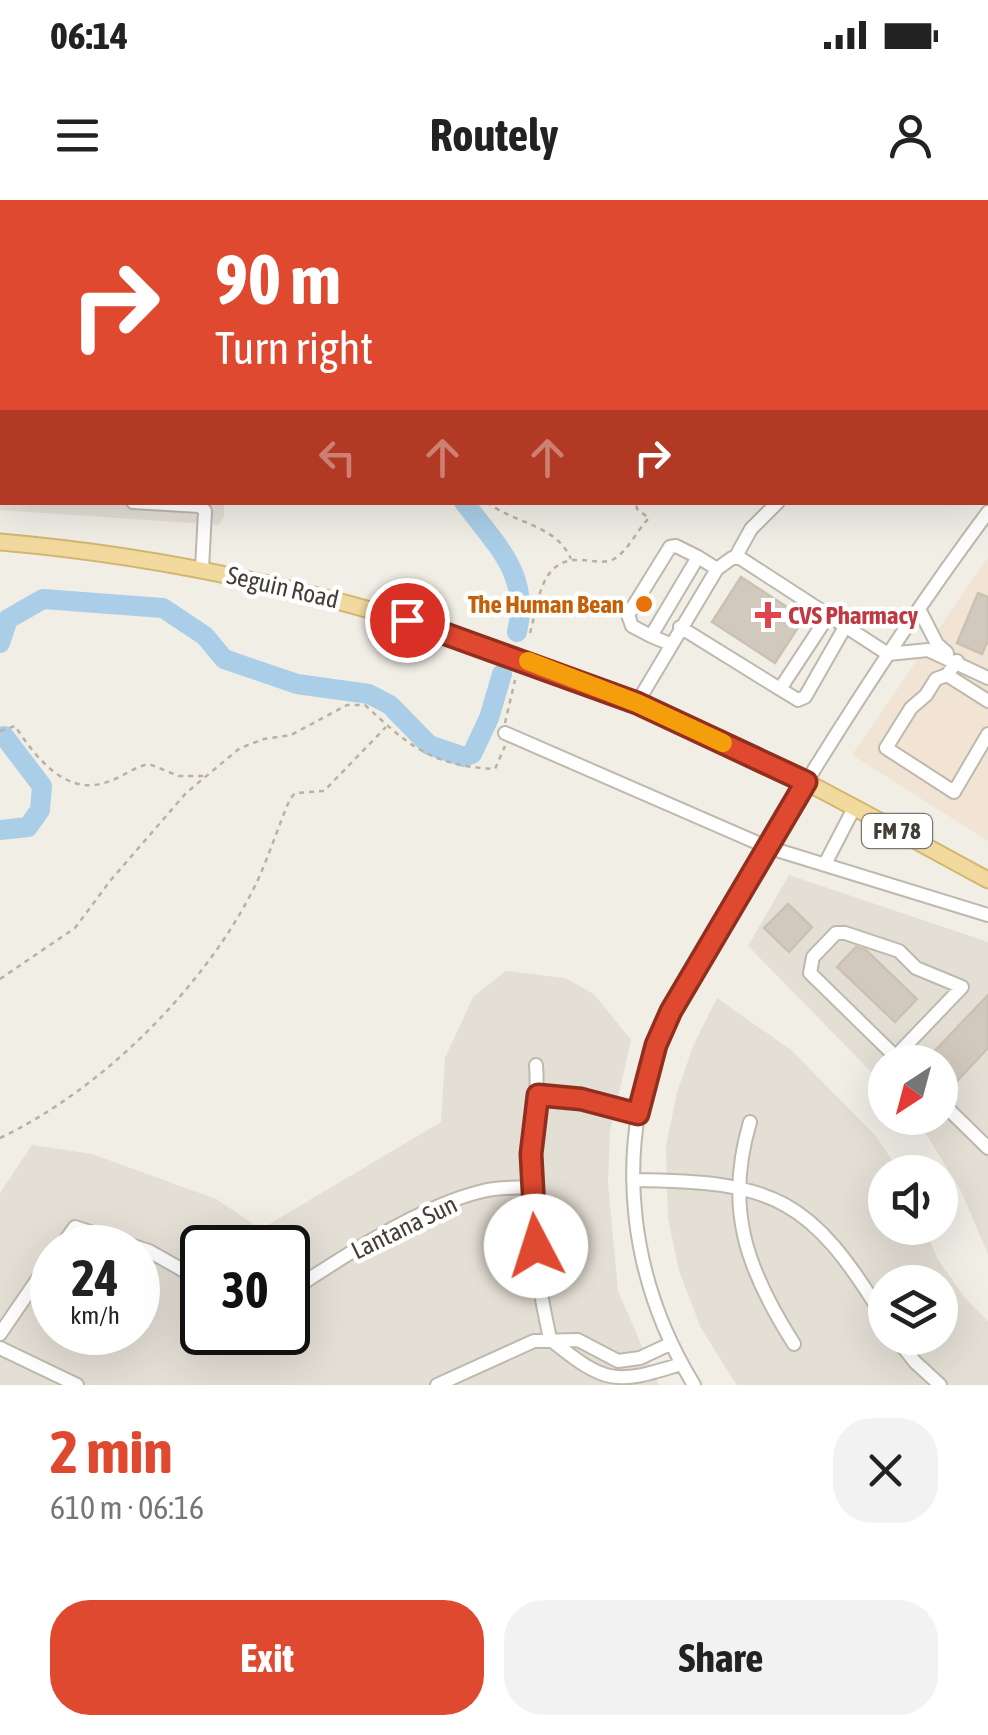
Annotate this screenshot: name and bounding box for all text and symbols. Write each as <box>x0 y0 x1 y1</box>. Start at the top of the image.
text: 06:14 <box>50 14 128 57</box>
icon: menu <box>50 108 105 163</box>
icon: person <box>883 108 938 163</box>
text: Routely <box>430 109 558 161</box>
text: 90 m <box>215 239 341 319</box>
icon: right <box>50 240 180 370</box>
text: Turn right <box>215 322 373 374</box>
icon: left <box>310 430 365 485</box>
icon: ahead <box>415 430 470 485</box>
icon: ahead <box>520 430 575 485</box>
icon: right <box>625 430 680 485</box>
street label: Seguin Road <box>224 561 342 613</box>
pin <box>365 578 450 663</box>
place label: The Human Bean <box>468 590 624 618</box>
icon: arrive <box>380 593 435 648</box>
marker: The Human Bean <box>633 593 655 615</box>
place label: CVS Pharmacy <box>788 601 919 629</box>
marker: CVS Pharmacy <box>757 604 779 626</box>
road number: FM 78 <box>862 814 932 848</box>
north arrow <box>868 1045 958 1135</box>
map controls <box>868 1045 958 1355</box>
button: sound <box>868 1155 958 1245</box>
street label: Lantana Sun <box>347 1189 461 1265</box>
position arrow <box>484 1194 588 1298</box>
speed limit sign: 30 <box>180 1225 310 1355</box>
text: 24 <box>71 1249 118 1307</box>
button: layers <box>868 1265 958 1355</box>
text: km/h <box>70 1301 120 1329</box>
text: 2 min <box>50 1417 173 1486</box>
button: close <box>833 1418 938 1523</box>
text: 610 m · 06:16 <box>50 1489 204 1526</box>
button: Exit <box>50 1600 484 1715</box>
button: Share <box>504 1600 938 1715</box>

